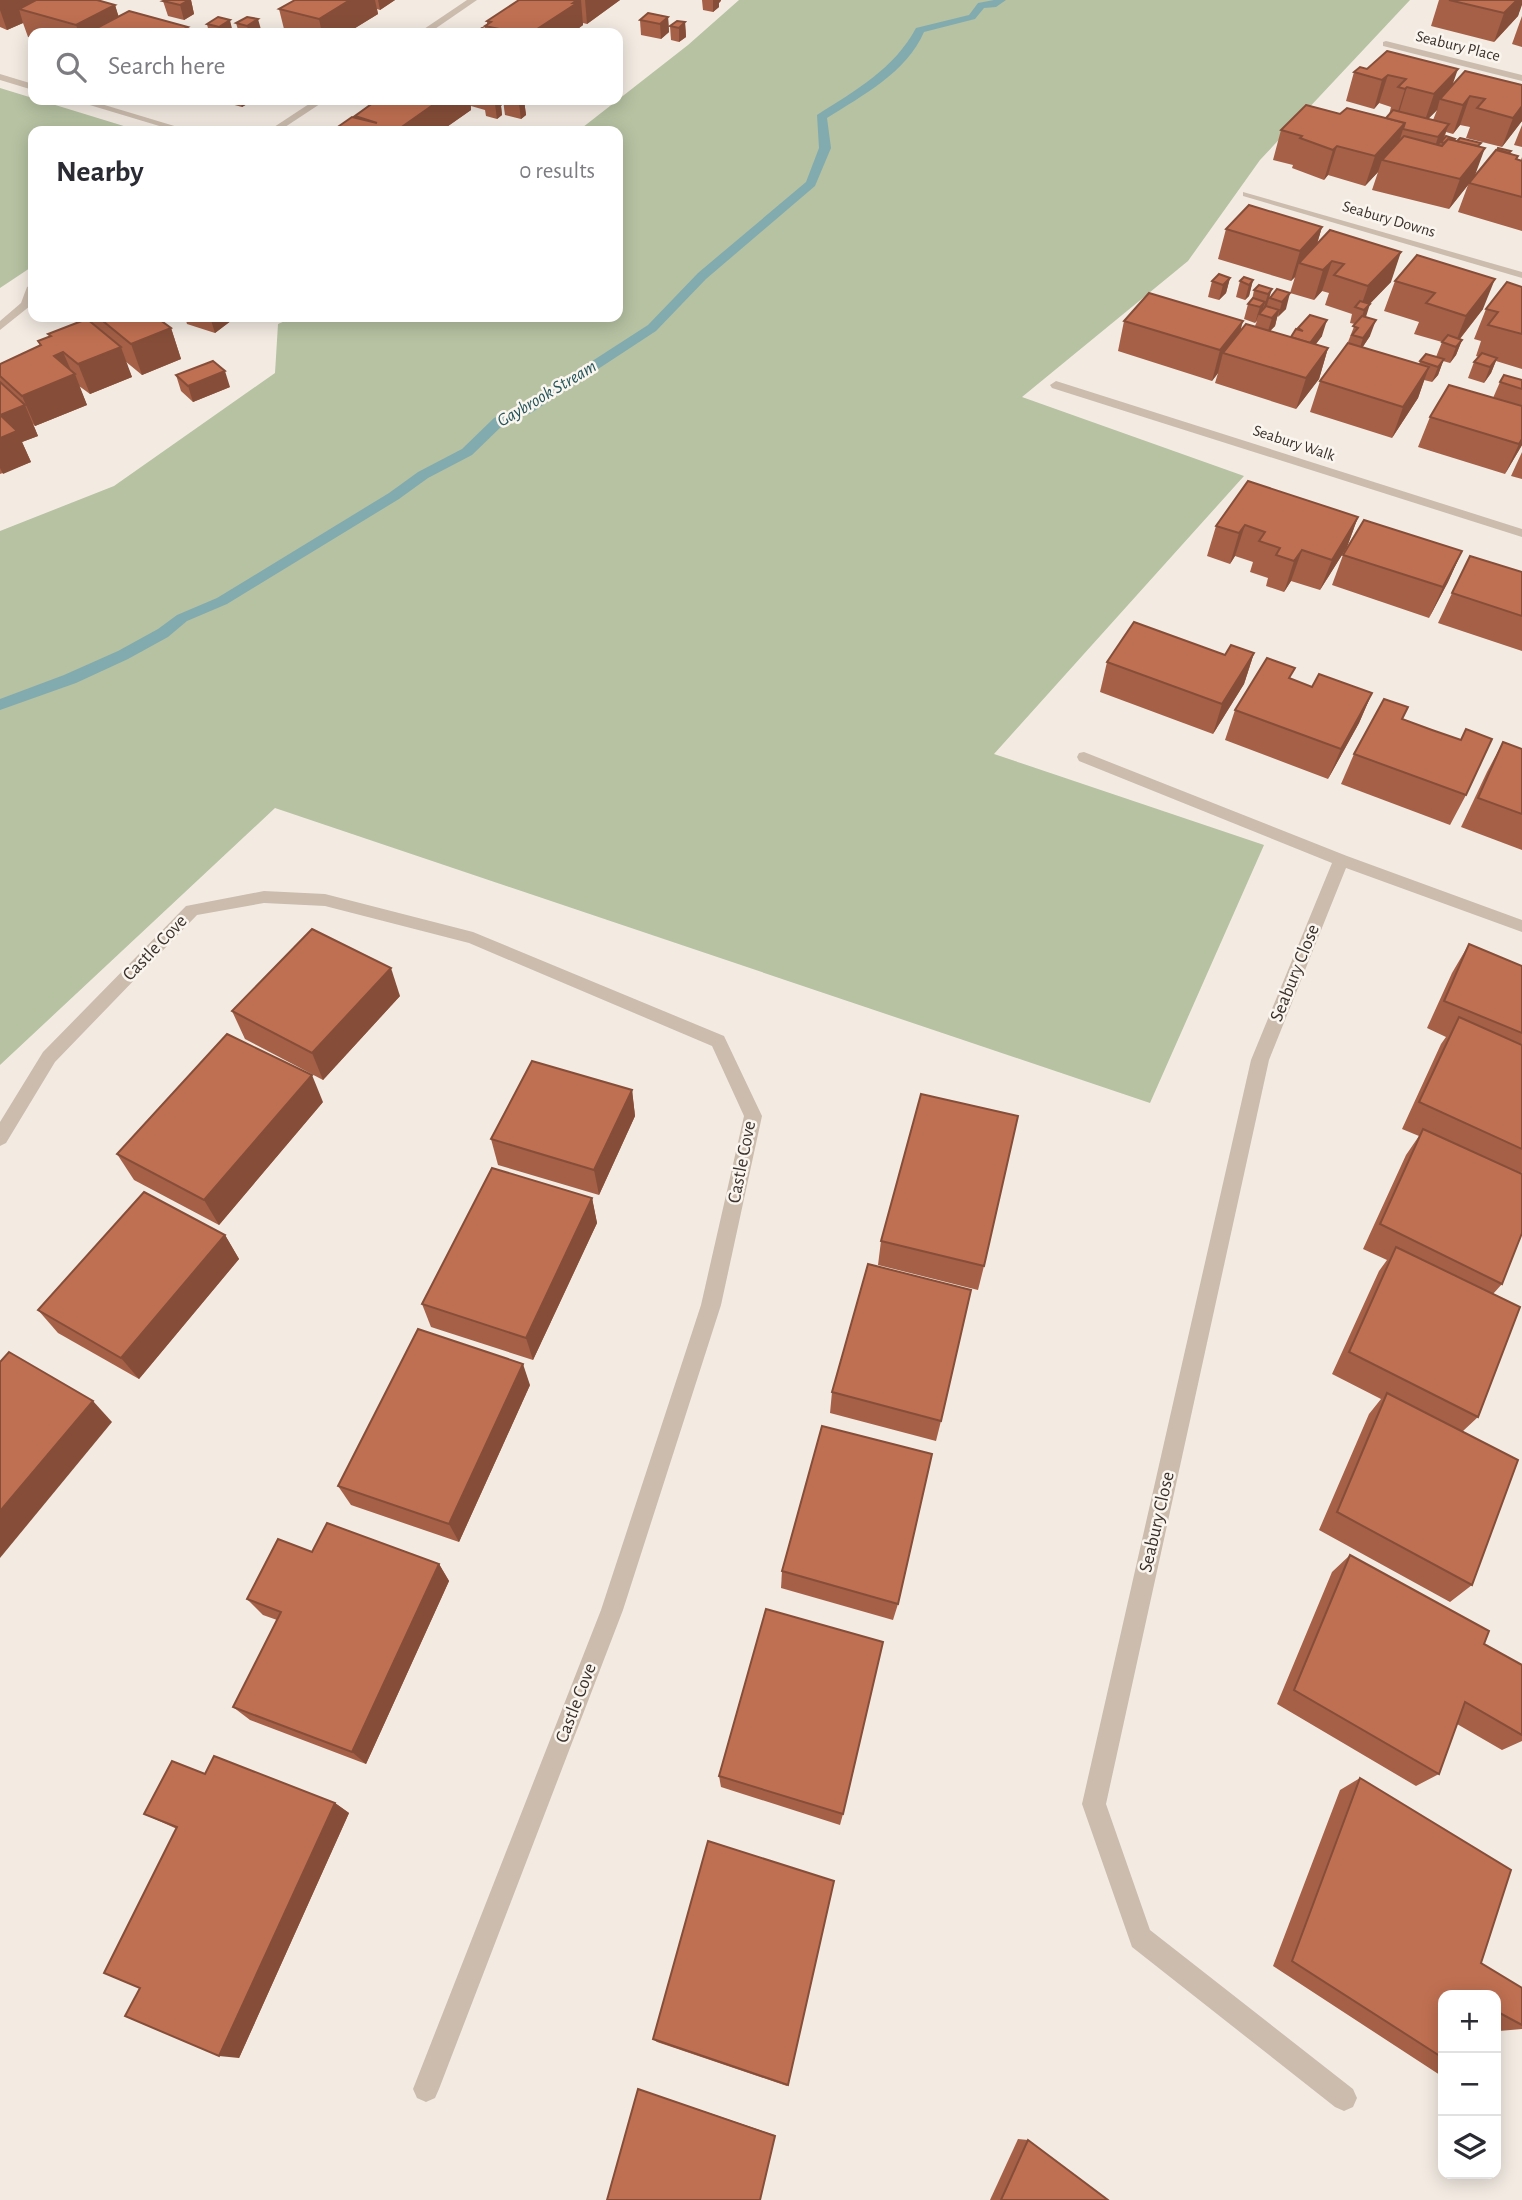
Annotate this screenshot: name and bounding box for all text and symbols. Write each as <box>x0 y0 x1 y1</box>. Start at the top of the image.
search box <box>28 28 623 105</box>
street label: Seabury Place <box>1414 28 1502 65</box>
icon: search <box>52 48 90 86</box>
text: Search here <box>108 53 226 79</box>
text: Nearby <box>56 157 144 187</box>
text: 0 results <box>519 160 595 183</box>
street label: Seabury Downs <box>1340 198 1437 241</box>
water label: Gaybrook Stream <box>494 357 600 431</box>
street label: Seabury Walk <box>1251 422 1338 465</box>
street label: Castle Cove <box>119 911 191 985</box>
street label: Seabury Close <box>1267 922 1323 1024</box>
street label: Castle Cove <box>725 1119 759 1205</box>
street label: Seabury Close <box>1136 1470 1178 1574</box>
street label: Castle Cove <box>552 1661 600 1745</box>
map controls <box>1438 1990 1501 2179</box>
button: + <box>1438 1990 1501 2053</box>
button: − <box>1438 2053 1501 2116</box>
button: layers <box>1438 2116 1501 2179</box>

